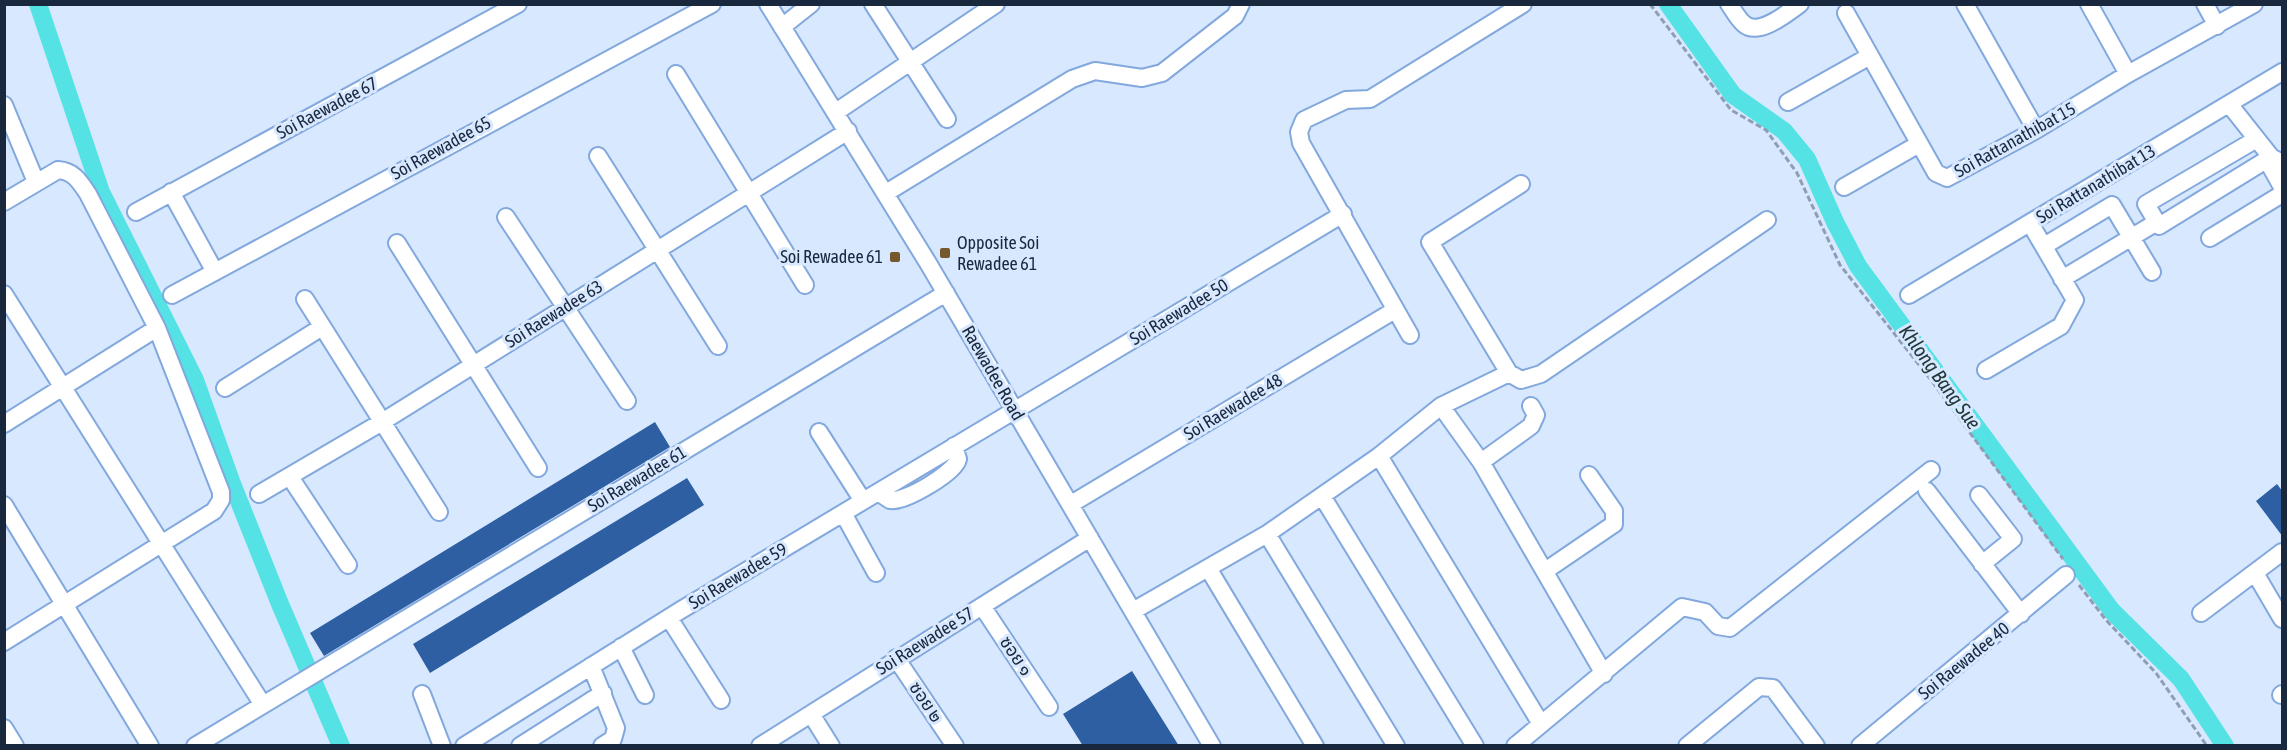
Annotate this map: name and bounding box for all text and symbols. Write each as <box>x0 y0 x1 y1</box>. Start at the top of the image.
street label: Soi Raewadee 67 <box>273 72 381 143</box>
street label: Soi Rattanathibat 15 <box>1950 98 2079 182</box>
street label: Soi Raewadee 65 <box>387 111 494 184</box>
street label: Soi Rattanathibat 13 <box>2032 140 2159 227</box>
place label: Opposite Soi Rewadee 61 <box>957 232 1039 274</box>
place label: Soi Rewadee 61 <box>780 246 883 267</box>
marker: Opposite Soi Rewadee 61 <box>938 246 952 260</box>
marker: Soi Rewadee 61 <box>888 250 902 264</box>
street label: Soi Raewadee 50 <box>1126 274 1232 349</box>
street label: Soi Raewadee 63 <box>501 275 606 352</box>
water label: Khlong Bang Sue <box>1895 320 1986 433</box>
street label: Raewadee Road <box>958 322 1029 424</box>
street label: Soi Raewadee 48 <box>1180 369 1286 444</box>
street label: Soi Raewadee 61 <box>584 441 690 516</box>
street label: Soi Raewadee 59 <box>685 538 791 613</box>
street label: Soi Raewadee 57 <box>872 602 977 679</box>
street label: Soi Raewadee 40 <box>1914 617 2013 704</box>
street label: ซอย ๑ <box>996 632 1037 680</box>
street label: ซอย ๒ <box>905 677 948 726</box>

